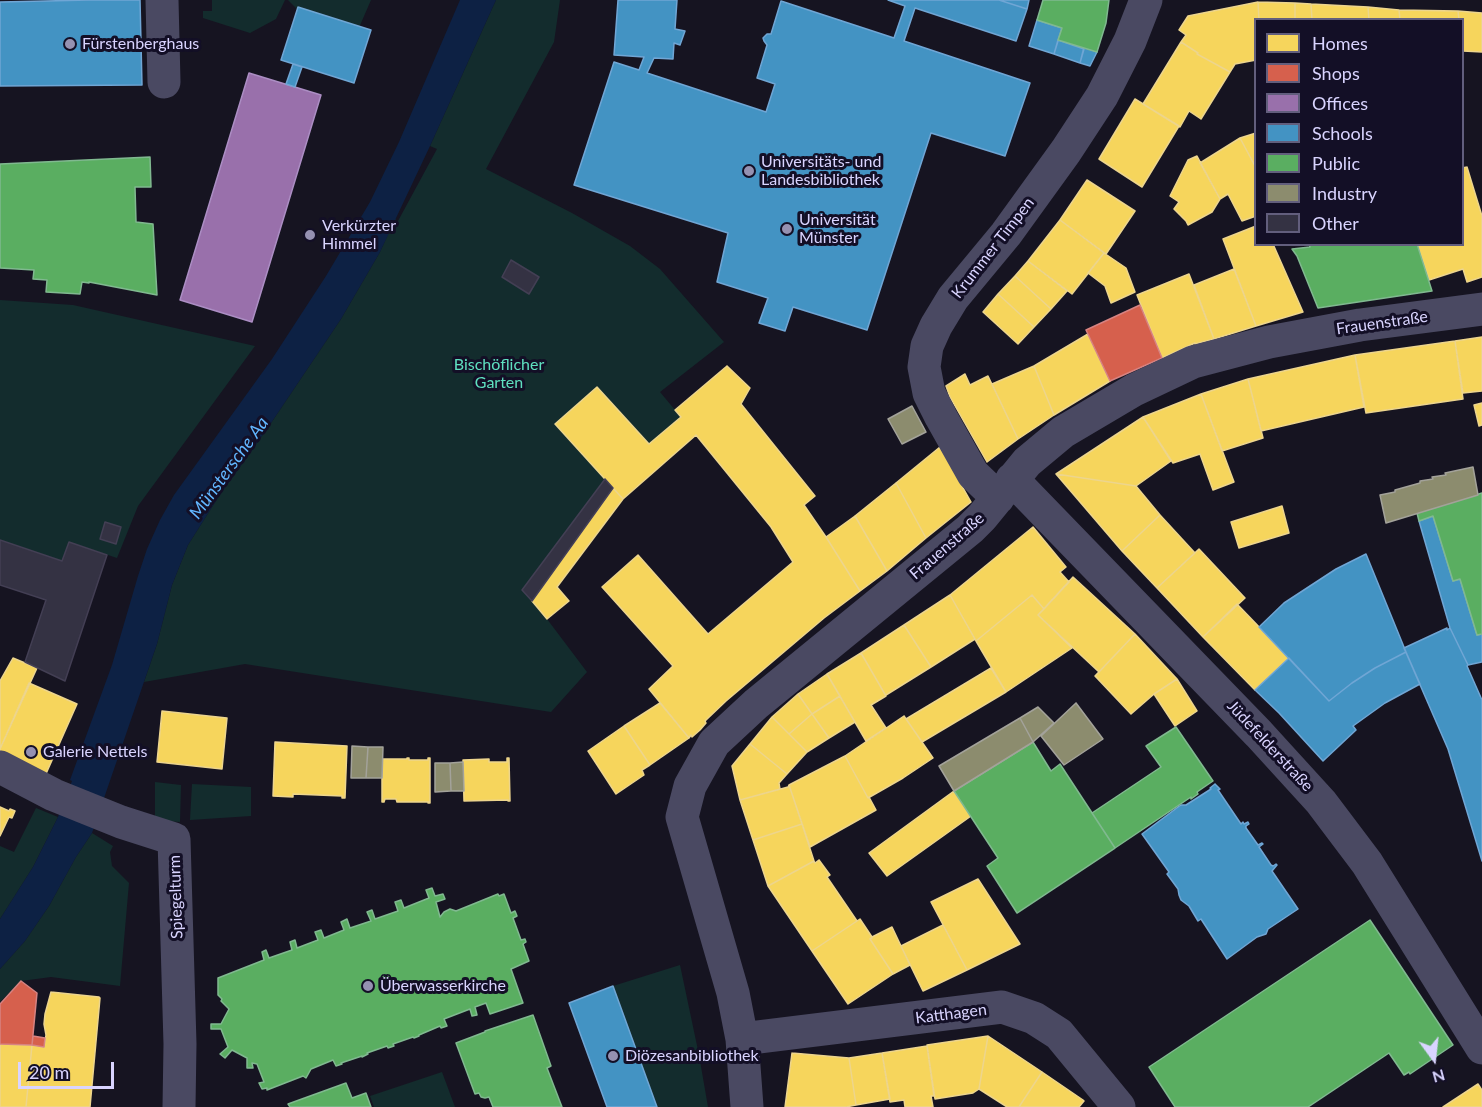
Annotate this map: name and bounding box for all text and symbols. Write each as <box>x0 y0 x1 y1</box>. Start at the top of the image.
legend <box>1254 18 1464 246</box>
text: Homes <box>1312 32 1368 54</box>
place label: Fürstenberghaus <box>82 34 199 54</box>
marker: Fürstenberghaus <box>63 37 77 51</box>
text: Shops <box>1312 62 1360 84</box>
text: Offices <box>1312 92 1368 114</box>
text: Schools <box>1312 122 1373 144</box>
place label: Universitäts- und Landesbibliothek <box>761 152 881 190</box>
text: Public <box>1312 152 1360 174</box>
marker: Universitäts- und Landesbibliothek <box>742 164 756 178</box>
text: Industry <box>1312 182 1377 204</box>
street label: Krummer Timpen <box>948 194 1038 302</box>
place label: Universität Münster <box>799 210 876 248</box>
text: Other <box>1312 212 1359 234</box>
place label: Verkürzter Himmel <box>322 216 396 254</box>
marker: Universität Münster <box>780 222 794 236</box>
marker: Verkürzter Himmel <box>303 228 317 242</box>
street label: Frauenstraße <box>1335 307 1429 339</box>
park label: Bischöflicher Garten <box>454 355 544 393</box>
water label: Münstersche Aa <box>185 413 273 523</box>
street label: Frauenstraße <box>906 508 988 584</box>
street label: Jüdefelderstraße <box>1223 696 1317 796</box>
place label: Galerie Nettels <box>43 742 147 762</box>
marker: Galerie Nettels <box>24 745 38 759</box>
street label: Spiegelturm <box>165 855 187 939</box>
place label: Überwasserkirche <box>380 976 506 996</box>
marker: Überwasserkirche <box>361 979 375 993</box>
street label: Katthagen <box>914 1000 988 1028</box>
north arrow <box>1404 1029 1464 1089</box>
place label: Diözesanbibliothek <box>625 1046 759 1066</box>
marker: Diözesanbibliothek <box>606 1049 620 1063</box>
scale bar <box>21 1050 117 1088</box>
text: 20 m <box>29 1061 69 1083</box>
text: N <box>1430 1066 1447 1088</box>

